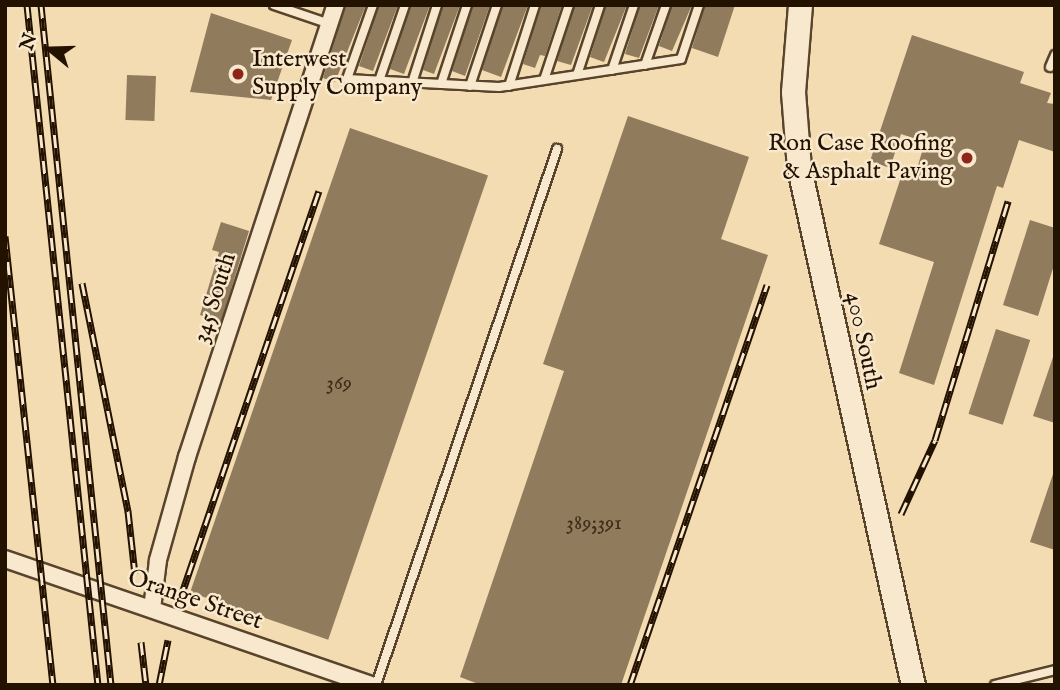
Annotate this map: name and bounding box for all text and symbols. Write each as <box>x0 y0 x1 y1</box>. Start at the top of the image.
north arrow <box>14 14 84 84</box>
text: N <box>15 30 43 54</box>
place label: Interwest Supply Company <box>252 46 422 102</box>
marker: Interwest Supply Company <box>230 66 246 82</box>
place label: Ron Case Roofing & Asphalt Paving <box>768 130 953 186</box>
marker: Ron Case Roofing & Asphalt Paving <box>959 150 975 166</box>
street label: 345 South <box>187 249 243 347</box>
street label: 400 South <box>839 289 887 393</box>
house number: 369 <box>326 371 352 397</box>
house number: 389;391 <box>566 511 622 537</box>
street label: Orange Street <box>124 563 266 637</box>

